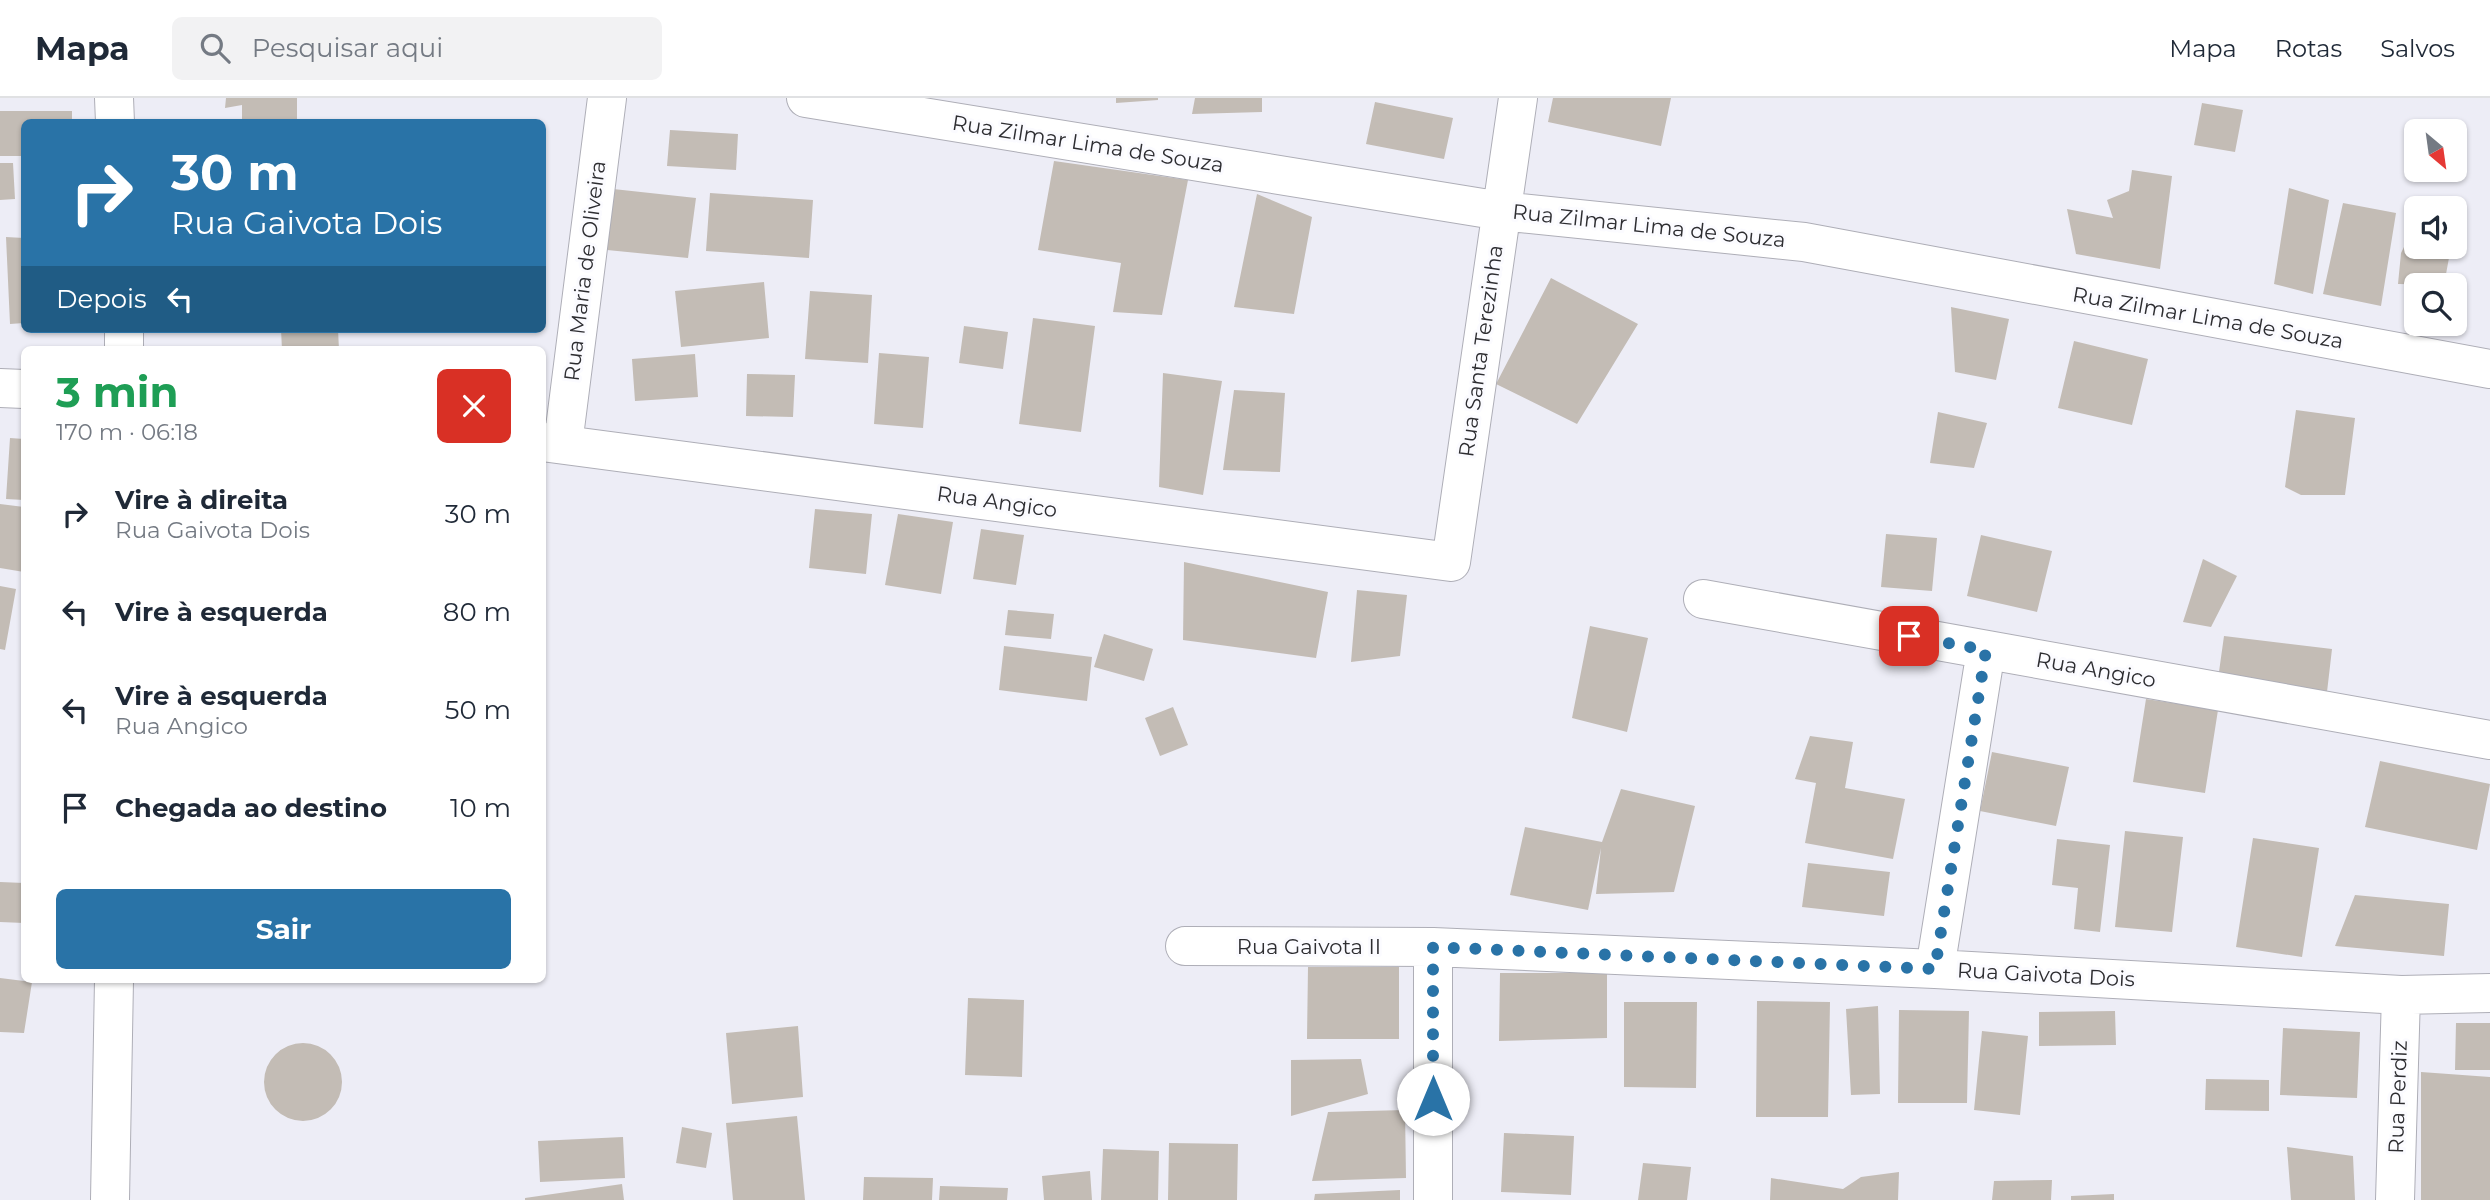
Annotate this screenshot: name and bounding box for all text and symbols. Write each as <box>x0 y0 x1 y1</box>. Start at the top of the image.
search box <box>172 17 662 80</box>
text: Mapa <box>35 28 130 68</box>
icon: search <box>196 29 234 67</box>
text: Pesquisar aqui <box>252 32 443 64</box>
text: Mapa <box>2169 34 2237 63</box>
text: Rotas <box>2275 34 2342 63</box>
text: Salvos <box>2380 34 2455 63</box>
street label: Rua Zilmar Lima de Souza <box>950 110 1226 177</box>
north arrow <box>2404 119 2468 182</box>
map controls <box>2404 119 2467 336</box>
text: 30 m <box>171 143 299 202</box>
icon: right <box>56 147 147 238</box>
street label: Rua Maria de Oliveira <box>559 159 610 383</box>
button: sound <box>2404 196 2467 259</box>
street label: Rua Zilmar Lima de Souza <box>1511 199 1787 252</box>
text: Rua Gaivota Dois <box>171 203 442 242</box>
street label: Rua Santa Terezinha <box>1453 243 1508 459</box>
button: search <box>2404 273 2467 336</box>
icon: left <box>161 280 199 318</box>
street label: Rua Zilmar Lima de Souza <box>2071 281 2346 354</box>
text: Depois <box>56 283 147 315</box>
text: 3 min <box>56 366 178 418</box>
button: close <box>437 369 511 443</box>
text: 170 m · 06:18 <box>56 418 198 446</box>
street label: Rua Angico <box>935 481 1059 522</box>
text: Vire à direita <box>115 484 288 516</box>
icon: right <box>56 495 94 533</box>
text: 30 m <box>445 498 511 530</box>
text: Rua Gaivota Dois <box>115 516 310 544</box>
icon: left <box>56 593 94 631</box>
text: Vire à esquerda <box>115 596 328 628</box>
text: 80 m <box>443 596 511 628</box>
pin <box>1879 606 1939 666</box>
icon: arrive <box>1890 617 1928 655</box>
street label: Rua Angico <box>2034 647 2158 692</box>
text: Vire à esquerda <box>115 680 328 712</box>
icon: left <box>56 691 94 729</box>
text: 50 m <box>445 694 511 726</box>
text: Rua Angico <box>115 712 248 740</box>
icon: arrive <box>56 789 94 827</box>
text: Chegada ao destino <box>115 792 387 824</box>
text: 10 m <box>450 792 511 824</box>
button: Sair <box>56 889 511 969</box>
street label: Rua Gaivota II <box>1237 934 1381 959</box>
street label: Rua Gaivota Dois <box>1956 957 2136 992</box>
street label: Rua Perdiz <box>2383 1040 2412 1154</box>
position arrow <box>1396 1062 1470 1136</box>

